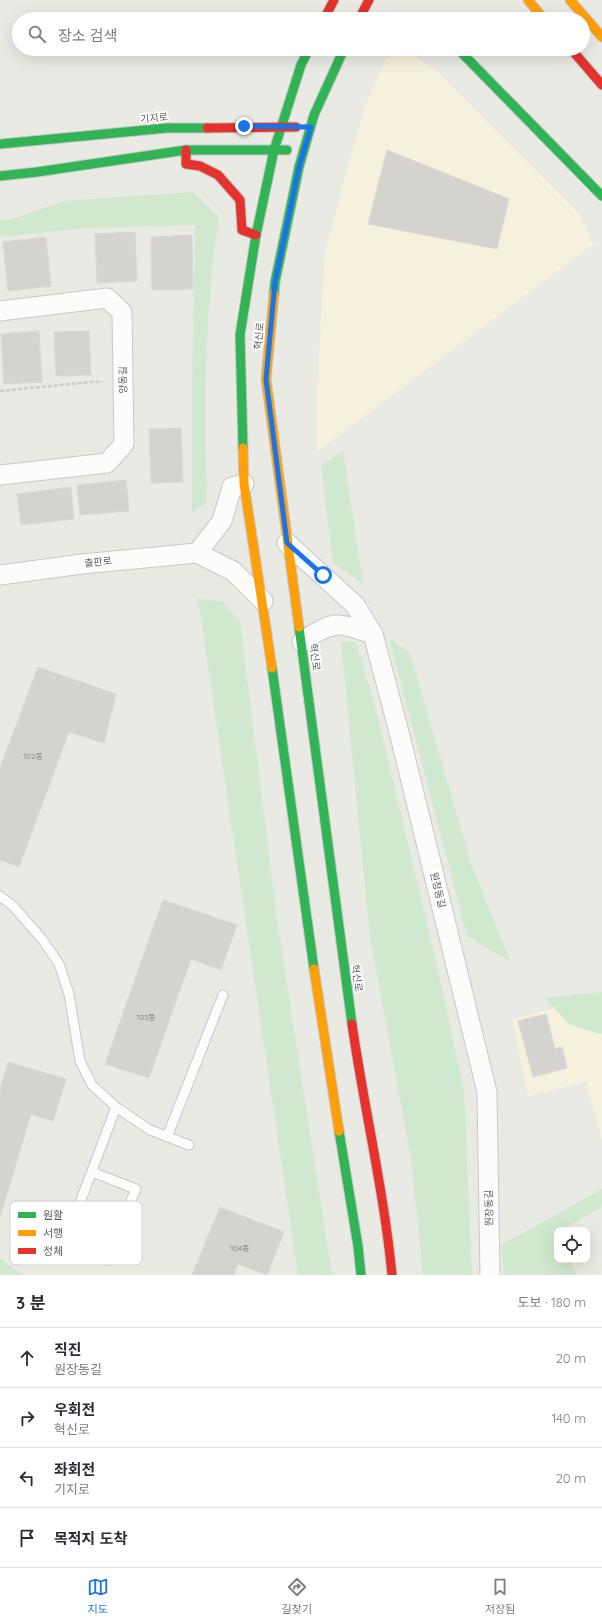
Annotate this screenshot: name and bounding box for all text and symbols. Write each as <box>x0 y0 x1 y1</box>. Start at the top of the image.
search box <box>12 12 590 56</box>
icon: search <box>26 23 48 45</box>
text: 장소 검색 <box>58 26 117 45</box>
street label: 기지로 <box>140 110 168 126</box>
route end <box>235 117 253 135</box>
street label: 혁신로 <box>251 322 267 350</box>
street label: 양동길 <box>116 366 130 394</box>
street label: 출판로 <box>84 554 112 570</box>
route start <box>314 566 332 584</box>
street label: 혁신로 <box>307 643 323 671</box>
house number: 102동 <box>23 751 43 761</box>
street label: 원장동길 <box>427 871 449 909</box>
street label: 혁신로 <box>349 963 365 993</box>
house number: 103동 <box>136 1012 156 1022</box>
street label: 원장동길 <box>482 1189 496 1227</box>
legend <box>10 1201 142 1265</box>
text: 원활 <box>43 1208 63 1222</box>
text: 서행 <box>43 1226 63 1240</box>
map controls <box>554 1227 590 1263</box>
button: locate <box>554 1227 590 1263</box>
house number: 104동 <box>230 1243 250 1253</box>
text: 정체 <box>43 1244 63 1258</box>
text: 3 분 <box>16 1292 46 1313</box>
text: 도보 · 180 m <box>517 1294 586 1310</box>
text: 직진 <box>54 1340 82 1359</box>
icon: ahead <box>16 1347 38 1369</box>
text: 20 m <box>556 1350 586 1366</box>
text: 원장동길 <box>54 1361 102 1377</box>
text: 우회전 <box>54 1400 95 1419</box>
icon: right <box>16 1407 38 1429</box>
text: 140 m <box>551 1410 586 1426</box>
text: 혁신로 <box>54 1421 90 1437</box>
text: 좌회전 <box>54 1460 95 1479</box>
icon: left <box>16 1467 38 1489</box>
text: 20 m <box>556 1470 586 1486</box>
text: 기지로 <box>54 1481 90 1497</box>
icon: arrive <box>16 1527 38 1549</box>
text: 목적지 도착 <box>54 1529 127 1548</box>
tab: 지도 <box>87 1576 109 1616</box>
tab: 길찾기 <box>282 1576 312 1616</box>
tab: 저장됨 <box>485 1576 515 1616</box>

